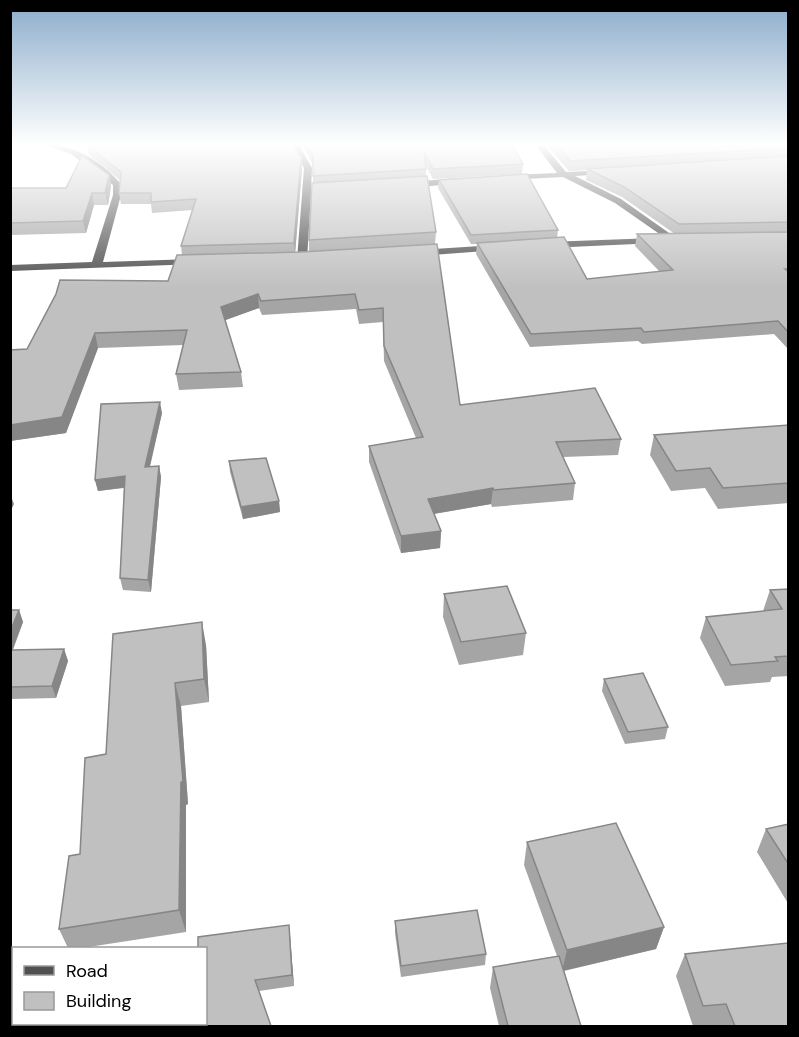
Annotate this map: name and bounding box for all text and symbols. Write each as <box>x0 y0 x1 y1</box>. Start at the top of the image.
legend <box>12 947 207 1025</box>
text: Road <box>66 959 108 983</box>
text: Building <box>66 989 131 1013</box>

